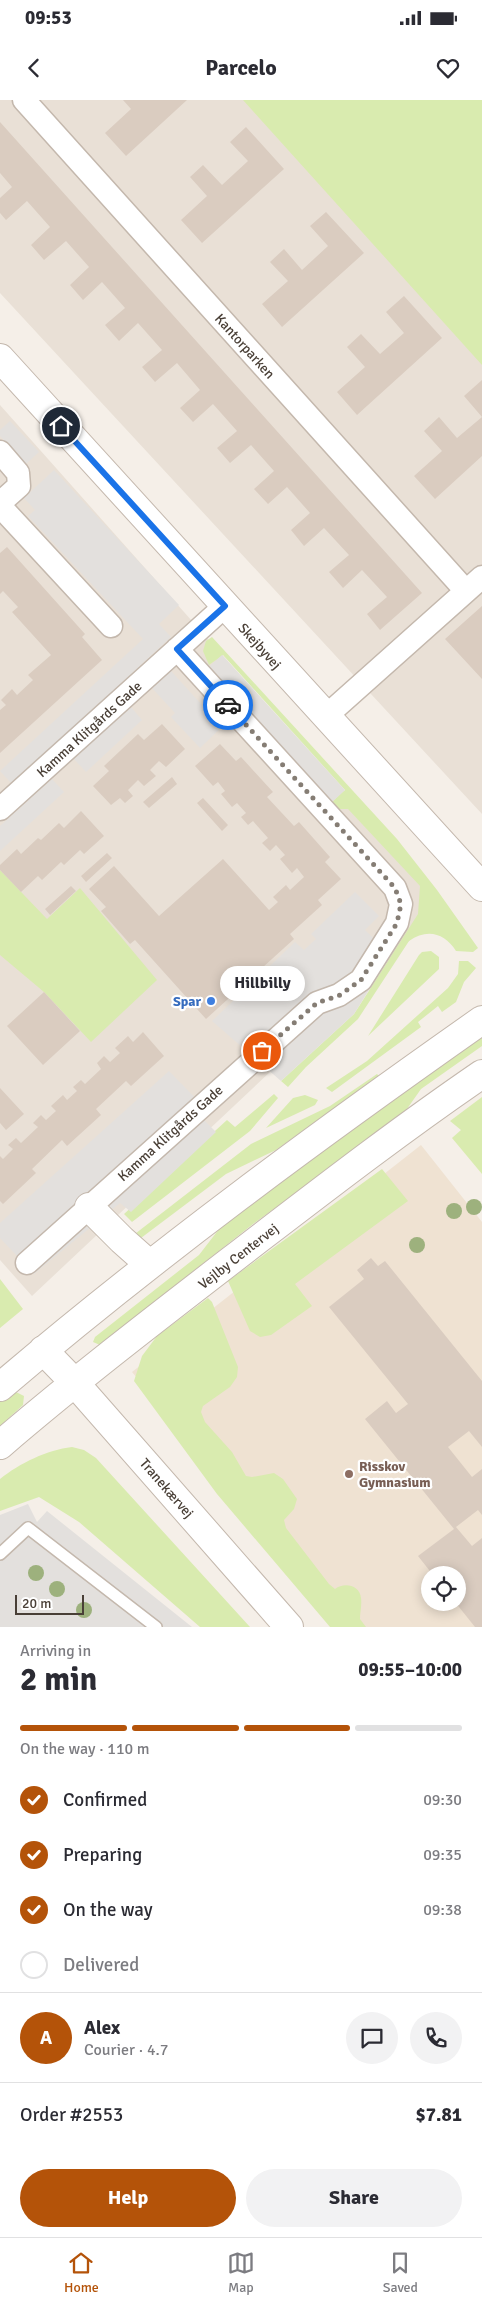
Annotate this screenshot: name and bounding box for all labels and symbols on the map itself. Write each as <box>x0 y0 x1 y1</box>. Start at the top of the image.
street label: Kantorparken <box>211 310 278 382</box>
pin <box>40 405 82 447</box>
street label: Skejbyvej <box>234 620 285 673</box>
street label: Kamma Klitgårds Gade <box>33 678 145 781</box>
courier <box>203 680 253 730</box>
callout: Hillbilly <box>220 966 304 1001</box>
place label: Spar <box>173 993 201 1010</box>
marker: Spar <box>205 995 217 1007</box>
pin <box>241 1030 283 1072</box>
street label: Kamma Klitgårds Gade <box>114 1082 226 1185</box>
street label: Vejlby Centervej <box>195 1220 282 1293</box>
street label: Tranekærvej <box>136 1455 197 1522</box>
place label: Risskov Gymnasium <box>359 1458 431 1491</box>
marker: Risskov Gymnasium <box>343 1468 355 1480</box>
scale bar <box>15 1592 84 1615</box>

